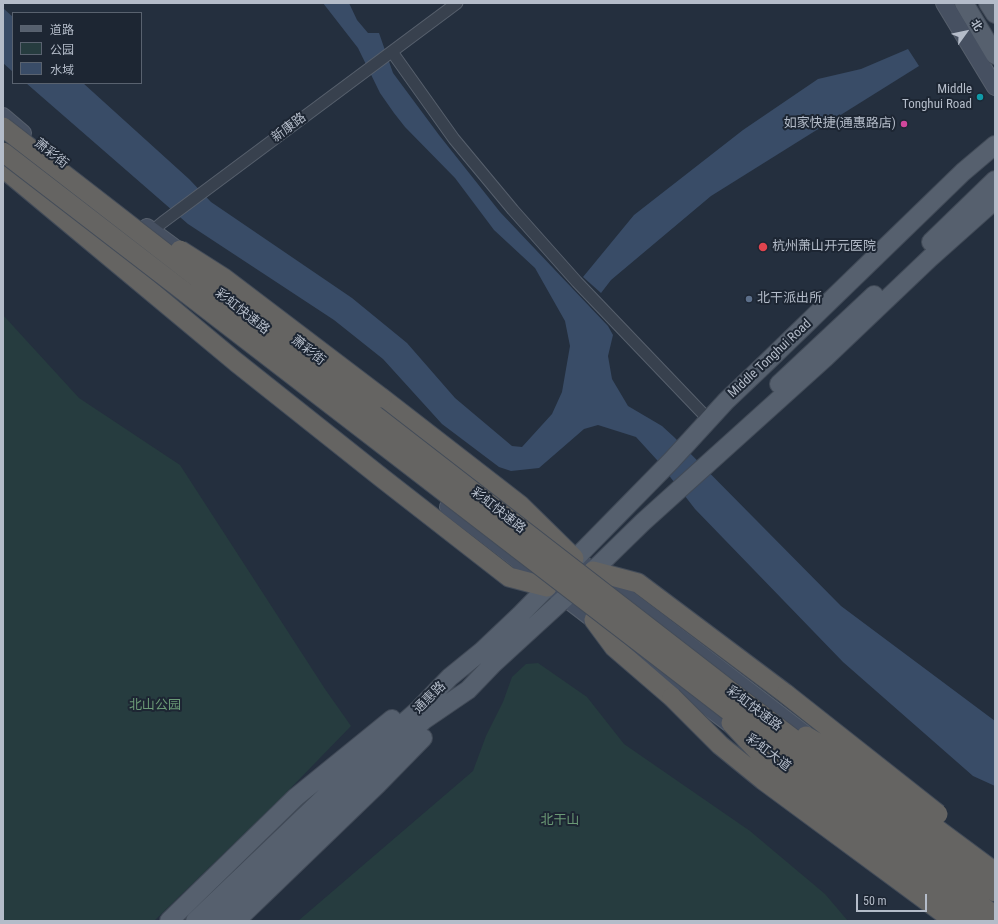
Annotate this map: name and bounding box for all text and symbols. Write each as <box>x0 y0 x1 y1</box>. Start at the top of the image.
legend <box>12 12 142 84</box>
north arrow <box>946 12 986 52</box>
text: 北 <box>968 17 985 33</box>
text: 道路 <box>50 23 74 37</box>
text: 公园 <box>50 43 74 57</box>
text: 水域 <box>50 63 74 77</box>
place label: Middle Tonghui Road <box>902 82 972 113</box>
marker: Middle Tonghui Road <box>975 92 985 102</box>
street label: 新康路 <box>269 110 309 146</box>
place label: 如家快捷(通惠路店) <box>784 116 896 132</box>
marker: 如家快捷(通惠路店) <box>899 119 909 129</box>
street label: 萧彩街 <box>31 136 71 172</box>
place label: 杭州萧山开元医院 <box>772 239 876 255</box>
marker: 杭州萧山开元医院 <box>757 241 769 253</box>
street label: 彩虹快速路 <box>212 286 272 338</box>
place label: 北干派出所 <box>757 291 822 307</box>
marker: 北干派出所 <box>744 294 754 304</box>
street label: Middle Tonghui Road <box>725 317 815 401</box>
street label: 萧彩街 <box>288 333 328 369</box>
street label: 彩虹快速路 <box>468 485 528 537</box>
street label: 通惠路 <box>411 679 449 717</box>
street label: 彩虹快速路 <box>723 683 785 735</box>
park label: 北山公园 <box>129 698 181 714</box>
street label: 彩虹大道 <box>743 731 793 775</box>
park label: 北干山 <box>541 813 579 829</box>
scale bar <box>858 886 929 912</box>
text: 50 m <box>863 894 887 908</box>

